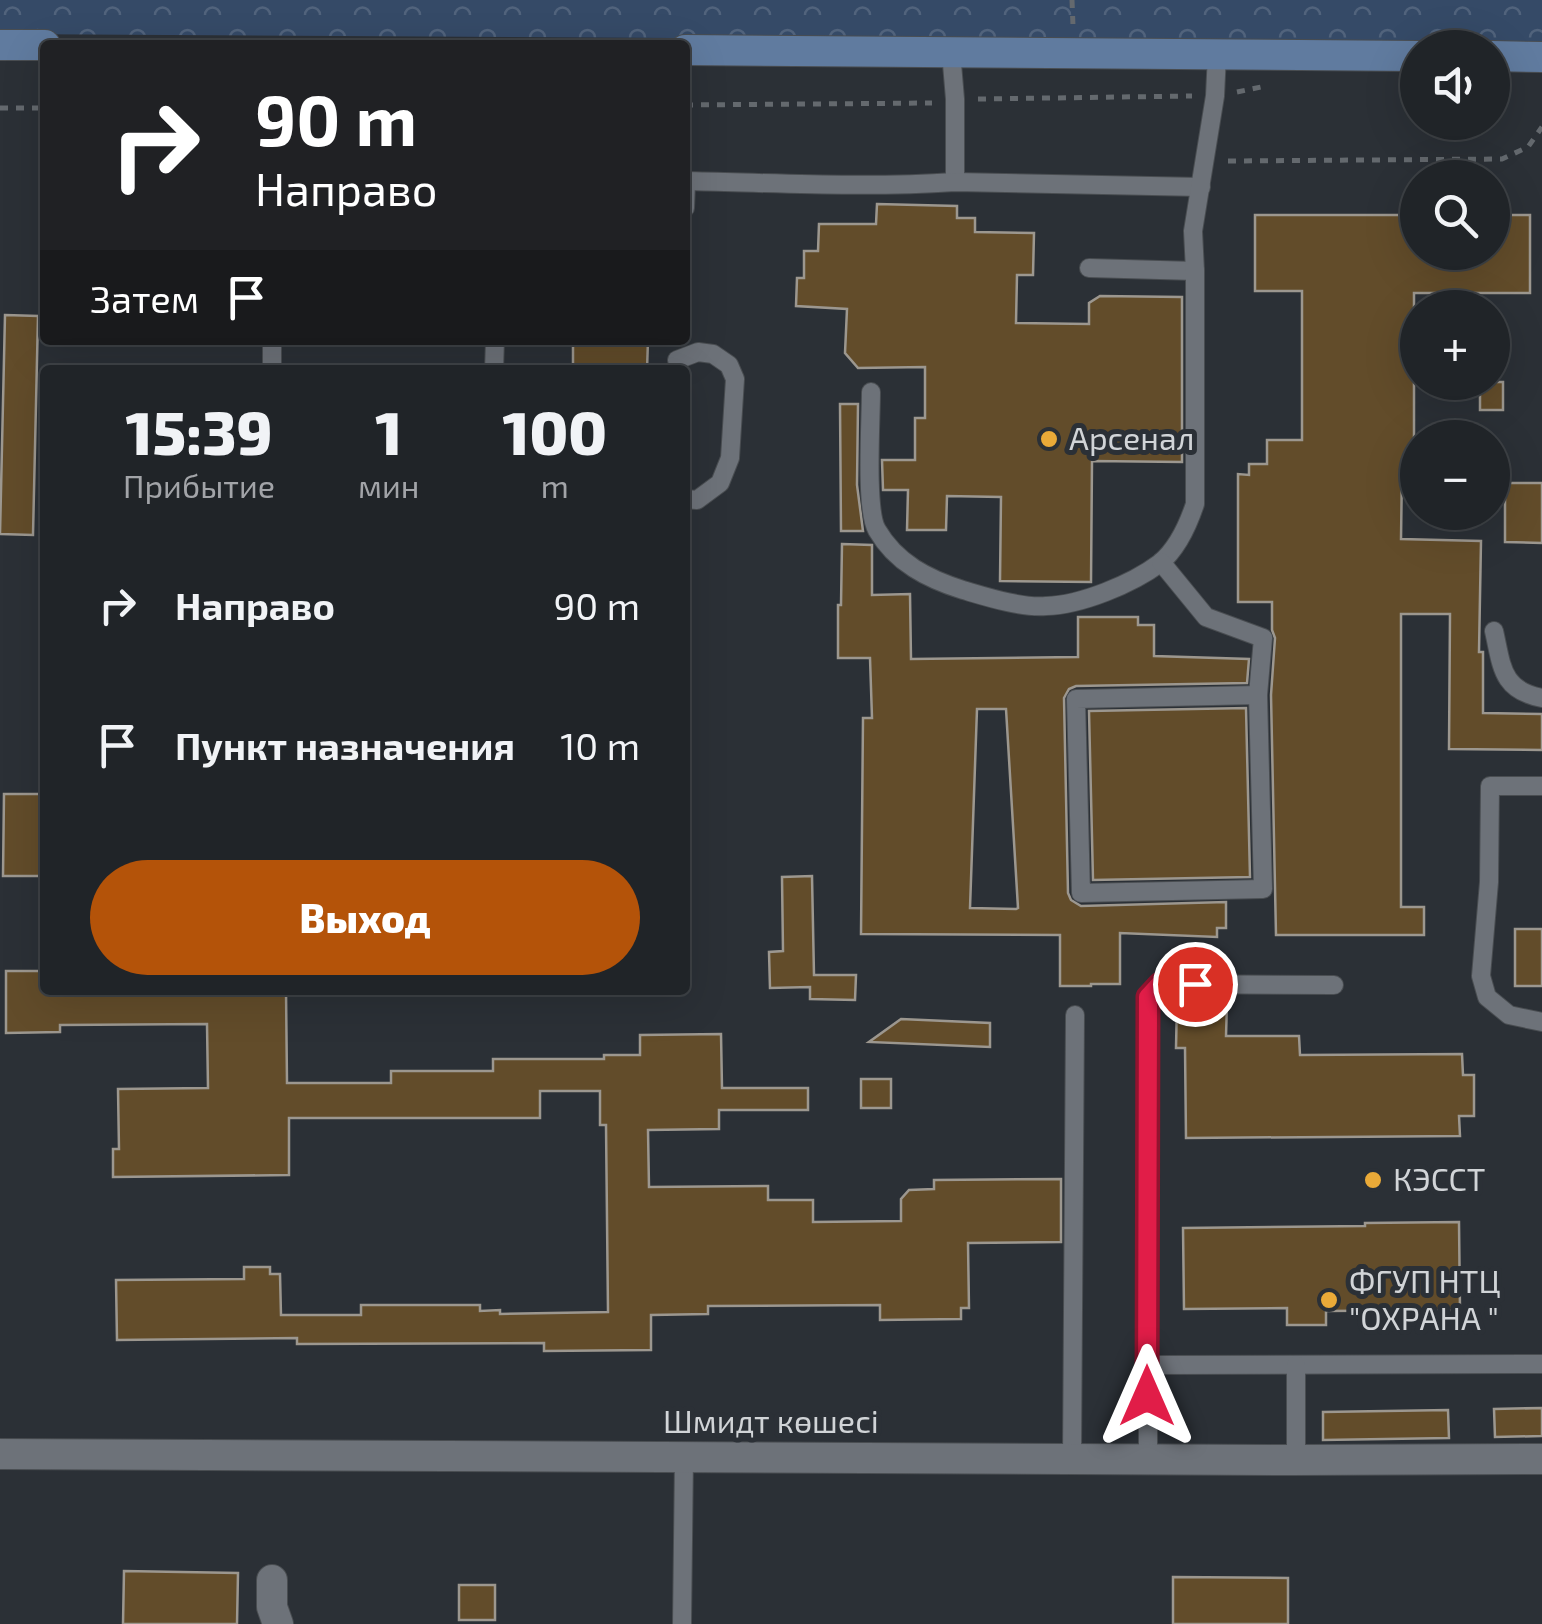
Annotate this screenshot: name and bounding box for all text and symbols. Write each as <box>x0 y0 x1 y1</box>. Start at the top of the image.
map controls <box>1400 30 1510 530</box>
button: sound <box>1400 30 1510 140</box>
text: 90 m <box>255 76 417 160</box>
icon: right <box>90 80 220 210</box>
button: search <box>1400 160 1510 270</box>
text: Направо <box>255 161 437 215</box>
icon: arrive <box>219 270 274 325</box>
text: Затем <box>90 275 199 321</box>
button: + <box>1400 290 1510 400</box>
text: 15:39 <box>125 395 273 467</box>
text: 1 <box>375 395 402 467</box>
text: 100 <box>502 395 607 467</box>
place label: Арсенал <box>1069 418 1195 456</box>
button: − <box>1400 420 1510 530</box>
marker: Арсенал <box>1038 428 1060 450</box>
text: Прибытие <box>123 466 275 504</box>
text: мин <box>358 466 419 504</box>
text: m <box>541 466 569 504</box>
icon: right <box>90 578 145 633</box>
text: Направо <box>175 582 335 628</box>
text: 90 m <box>554 582 640 628</box>
icon: arrive <box>90 718 145 773</box>
text: Пункт назначения <box>175 722 515 768</box>
text: 10 m <box>560 722 640 768</box>
button: Выход <box>90 860 640 975</box>
pin <box>1153 942 1238 1027</box>
icon: arrive <box>1168 957 1223 1012</box>
place label: КЭССТ <box>1393 1159 1485 1197</box>
marker: КЭССТ <box>1362 1169 1384 1191</box>
place label: ФГУП НТЦ "ОХРАНА " <box>1349 1261 1501 1336</box>
marker: ФГУП НТЦ "ОХРАНА " <box>1318 1289 1340 1311</box>
position arrow <box>1095 1344 1199 1448</box>
street label: Шмидт көшесі <box>663 1401 879 1439</box>

